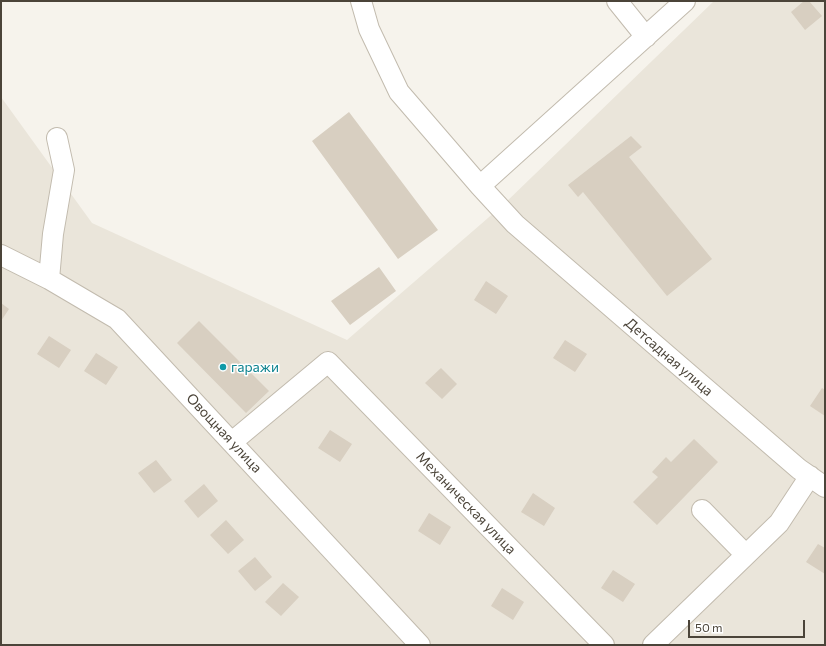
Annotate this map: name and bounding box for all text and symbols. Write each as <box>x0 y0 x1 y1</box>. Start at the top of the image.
street label: Детсадная улица <box>622 314 716 400</box>
place label: гаражи <box>231 359 279 375</box>
marker: гаражи <box>218 362 228 372</box>
street label: Овощная улица <box>183 390 265 476</box>
street label: Механическая улица <box>413 448 519 558</box>
scale bar <box>690 612 807 638</box>
text: 50 m <box>695 620 723 634</box>

